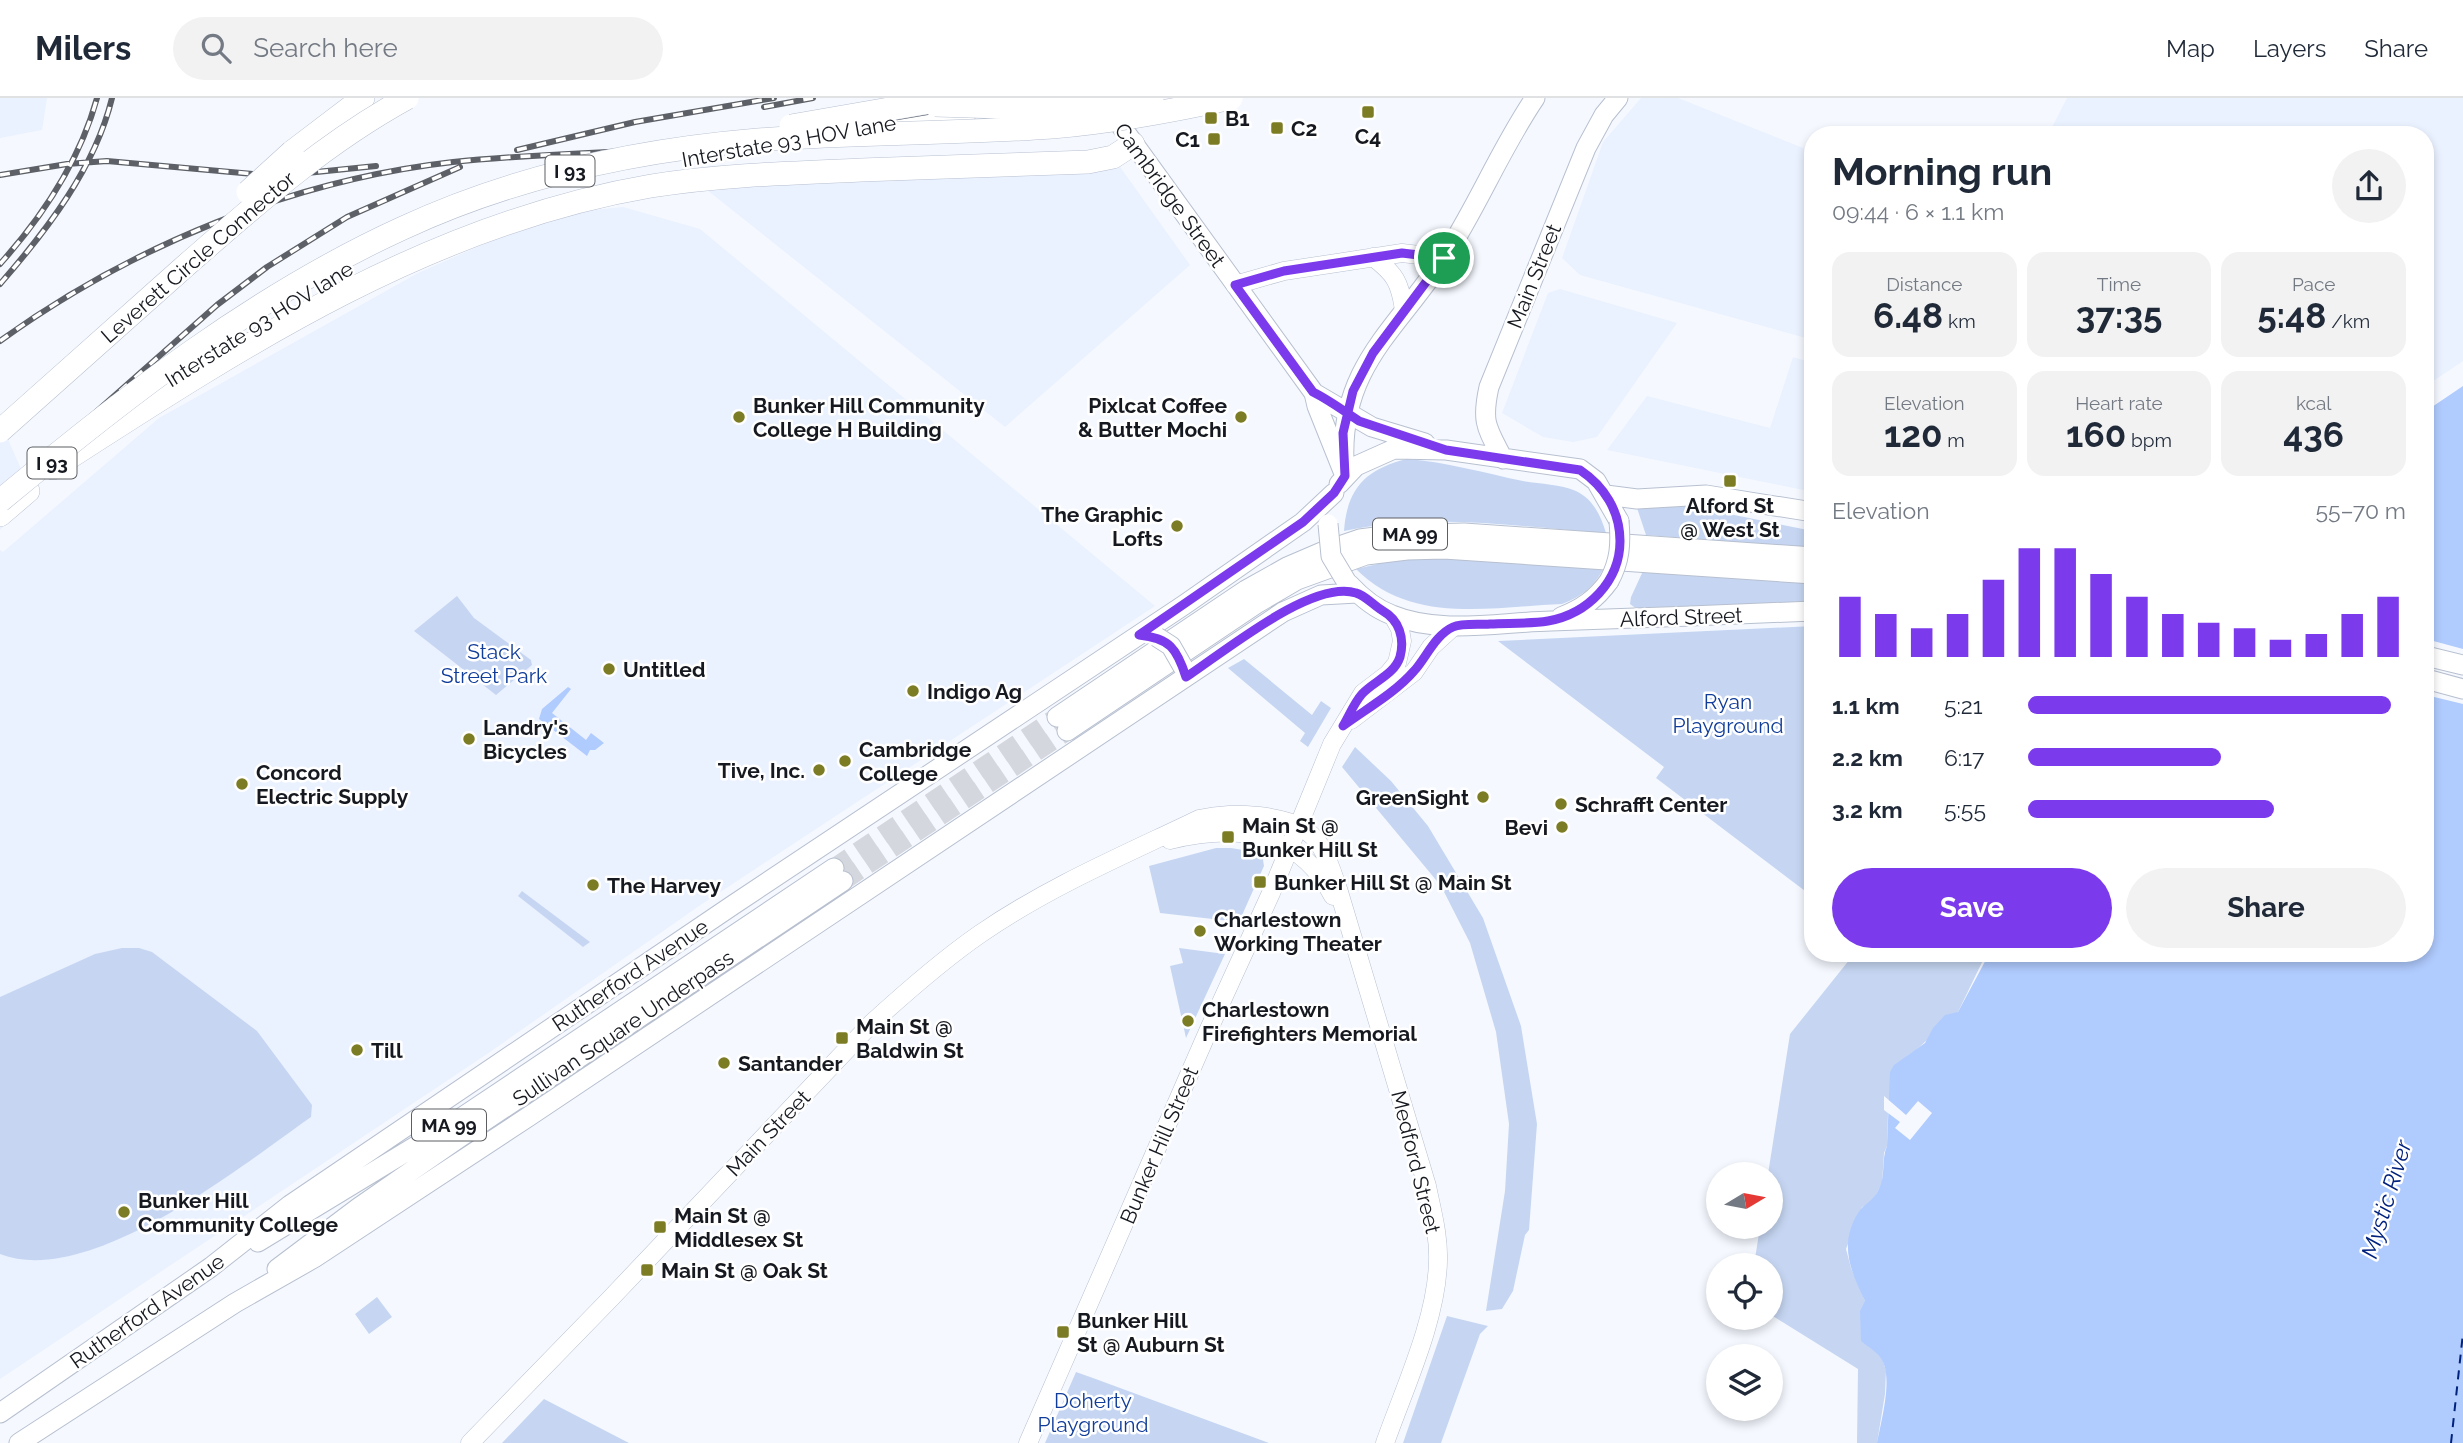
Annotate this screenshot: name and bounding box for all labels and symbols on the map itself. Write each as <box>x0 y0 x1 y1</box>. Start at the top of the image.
marker: C4 <box>1360 104 1376 120</box>
place label: B1 <box>1225 106 1250 131</box>
street label: Interstate 93 HOV lane <box>680 110 898 172</box>
marker: B1 <box>1203 110 1219 126</box>
place label: C2 <box>1291 116 1317 141</box>
street label: Cambridge Street <box>1109 118 1231 272</box>
marker: C2 <box>1269 120 1285 136</box>
place label: C4 <box>1355 124 1381 149</box>
place label: C1 <box>1175 127 1200 152</box>
marker: C1 <box>1206 131 1222 147</box>
road number: I 93 <box>546 156 594 186</box>
street label: Leverett Circle Connector <box>96 166 301 348</box>
street label: Main Street <box>1502 220 1566 332</box>
pin <box>1414 228 1474 288</box>
street label: Interstate 93 HOV lane <box>160 256 358 392</box>
place label: Bunker Hill Community College H Building <box>753 393 985 442</box>
place label: Pixlcat Coffee & Butter Mochi <box>1078 393 1227 442</box>
marker: Bunker Hill Community College H Building <box>731 409 747 425</box>
marker: Pixlcat Coffee & Butter Mochi <box>1233 409 1249 425</box>
road number: I 93 <box>28 448 76 478</box>
marker: Alford St @ West St <box>1722 473 1738 489</box>
place label: Alford St @ West St <box>1680 493 1780 542</box>
place label: The Graphic Lofts <box>1041 502 1163 551</box>
marker: The Graphic Lofts <box>1169 518 1185 534</box>
road number: MA 99 <box>1373 518 1447 550</box>
street label: Alford Street <box>1619 602 1743 632</box>
park label: Stack Street Park <box>441 639 547 688</box>
place label: Untitled <box>623 657 705 682</box>
marker: Untitled <box>601 661 617 677</box>
place label: Indigo Ag <box>927 679 1022 704</box>
marker: Indigo Ag <box>905 683 921 699</box>
park label: Ryan Playground <box>1672 689 1784 738</box>
place label: Landry's Bicycles <box>483 715 568 764</box>
marker: Landry's Bicycles <box>461 731 477 747</box>
place label: Cambridge College <box>859 737 972 786</box>
marker: Cambridge College <box>837 753 853 769</box>
place label: Tive, Inc. <box>718 758 805 783</box>
place label: Concord Electric Supply <box>256 760 409 809</box>
marker: Tive, Inc. <box>811 762 827 778</box>
marker: Concord Electric Supply <box>234 776 250 792</box>
place label: GreenSight <box>1356 785 1469 810</box>
marker: GreenSight <box>1475 789 1491 805</box>
place label: Schrafft Center <box>1575 792 1727 817</box>
marker: Schrafft Center <box>1553 796 1569 812</box>
place label: Main St @ Bunker Hill St <box>1242 813 1378 862</box>
place label: Bevi <box>1505 815 1548 840</box>
marker: Bevi <box>1554 819 1570 835</box>
marker: Main St @ Bunker Hill St <box>1220 829 1236 845</box>
place label: Bunker Hill St @ Main St <box>1274 870 1512 895</box>
place label: The Harvey <box>607 873 721 898</box>
marker: Bunker Hill St @ Main St <box>1252 874 1268 890</box>
marker: The Harvey <box>585 877 601 893</box>
place label: Charlestown Working Theater <box>1214 907 1382 956</box>
street label: Rutherford Avenue <box>547 914 713 1036</box>
marker: Charlestown Working Theater <box>1192 923 1208 939</box>
street label: Sullivan Square Underpass <box>508 945 738 1111</box>
place label: Charlestown Firefighters Memorial <box>1202 997 1417 1046</box>
marker: Charlestown Firefighters Memorial <box>1180 1013 1196 1029</box>
place label: Main St @ Baldwin St <box>856 1014 964 1063</box>
marker: Main St @ Baldwin St <box>834 1030 850 1046</box>
place label: Till <box>371 1038 403 1063</box>
marker: Till <box>349 1042 365 1058</box>
place label: Santander <box>738 1051 843 1076</box>
marker: Santander <box>716 1055 732 1071</box>
street label: Bunker Hill Street <box>1115 1063 1203 1227</box>
street label: Main Street <box>721 1085 815 1181</box>
street label: Medford Street <box>1386 1088 1446 1236</box>
road number: MA 99 <box>412 1110 486 1140</box>
water label: Mystic River <box>2355 1136 2417 1261</box>
north arrow <box>1706 1162 1783 1239</box>
place label: Bunker Hill Community College <box>138 1188 339 1237</box>
place label: Main St @ Middlesex St <box>674 1203 803 1252</box>
marker: Bunker Hill Community College <box>116 1204 132 1220</box>
marker: Main St @ Middlesex St <box>652 1219 668 1235</box>
street label: Rutherford Avenue <box>65 1248 229 1374</box>
place label: Main St @ Oak St <box>661 1258 828 1283</box>
marker: Main St @ Oak St <box>639 1262 655 1278</box>
place label: Bunker Hill St @ Auburn St <box>1077 1308 1225 1357</box>
marker: Bunker Hill St @ Auburn St <box>1055 1324 1071 1340</box>
park label: Doherty Playground <box>1037 1388 1149 1437</box>

